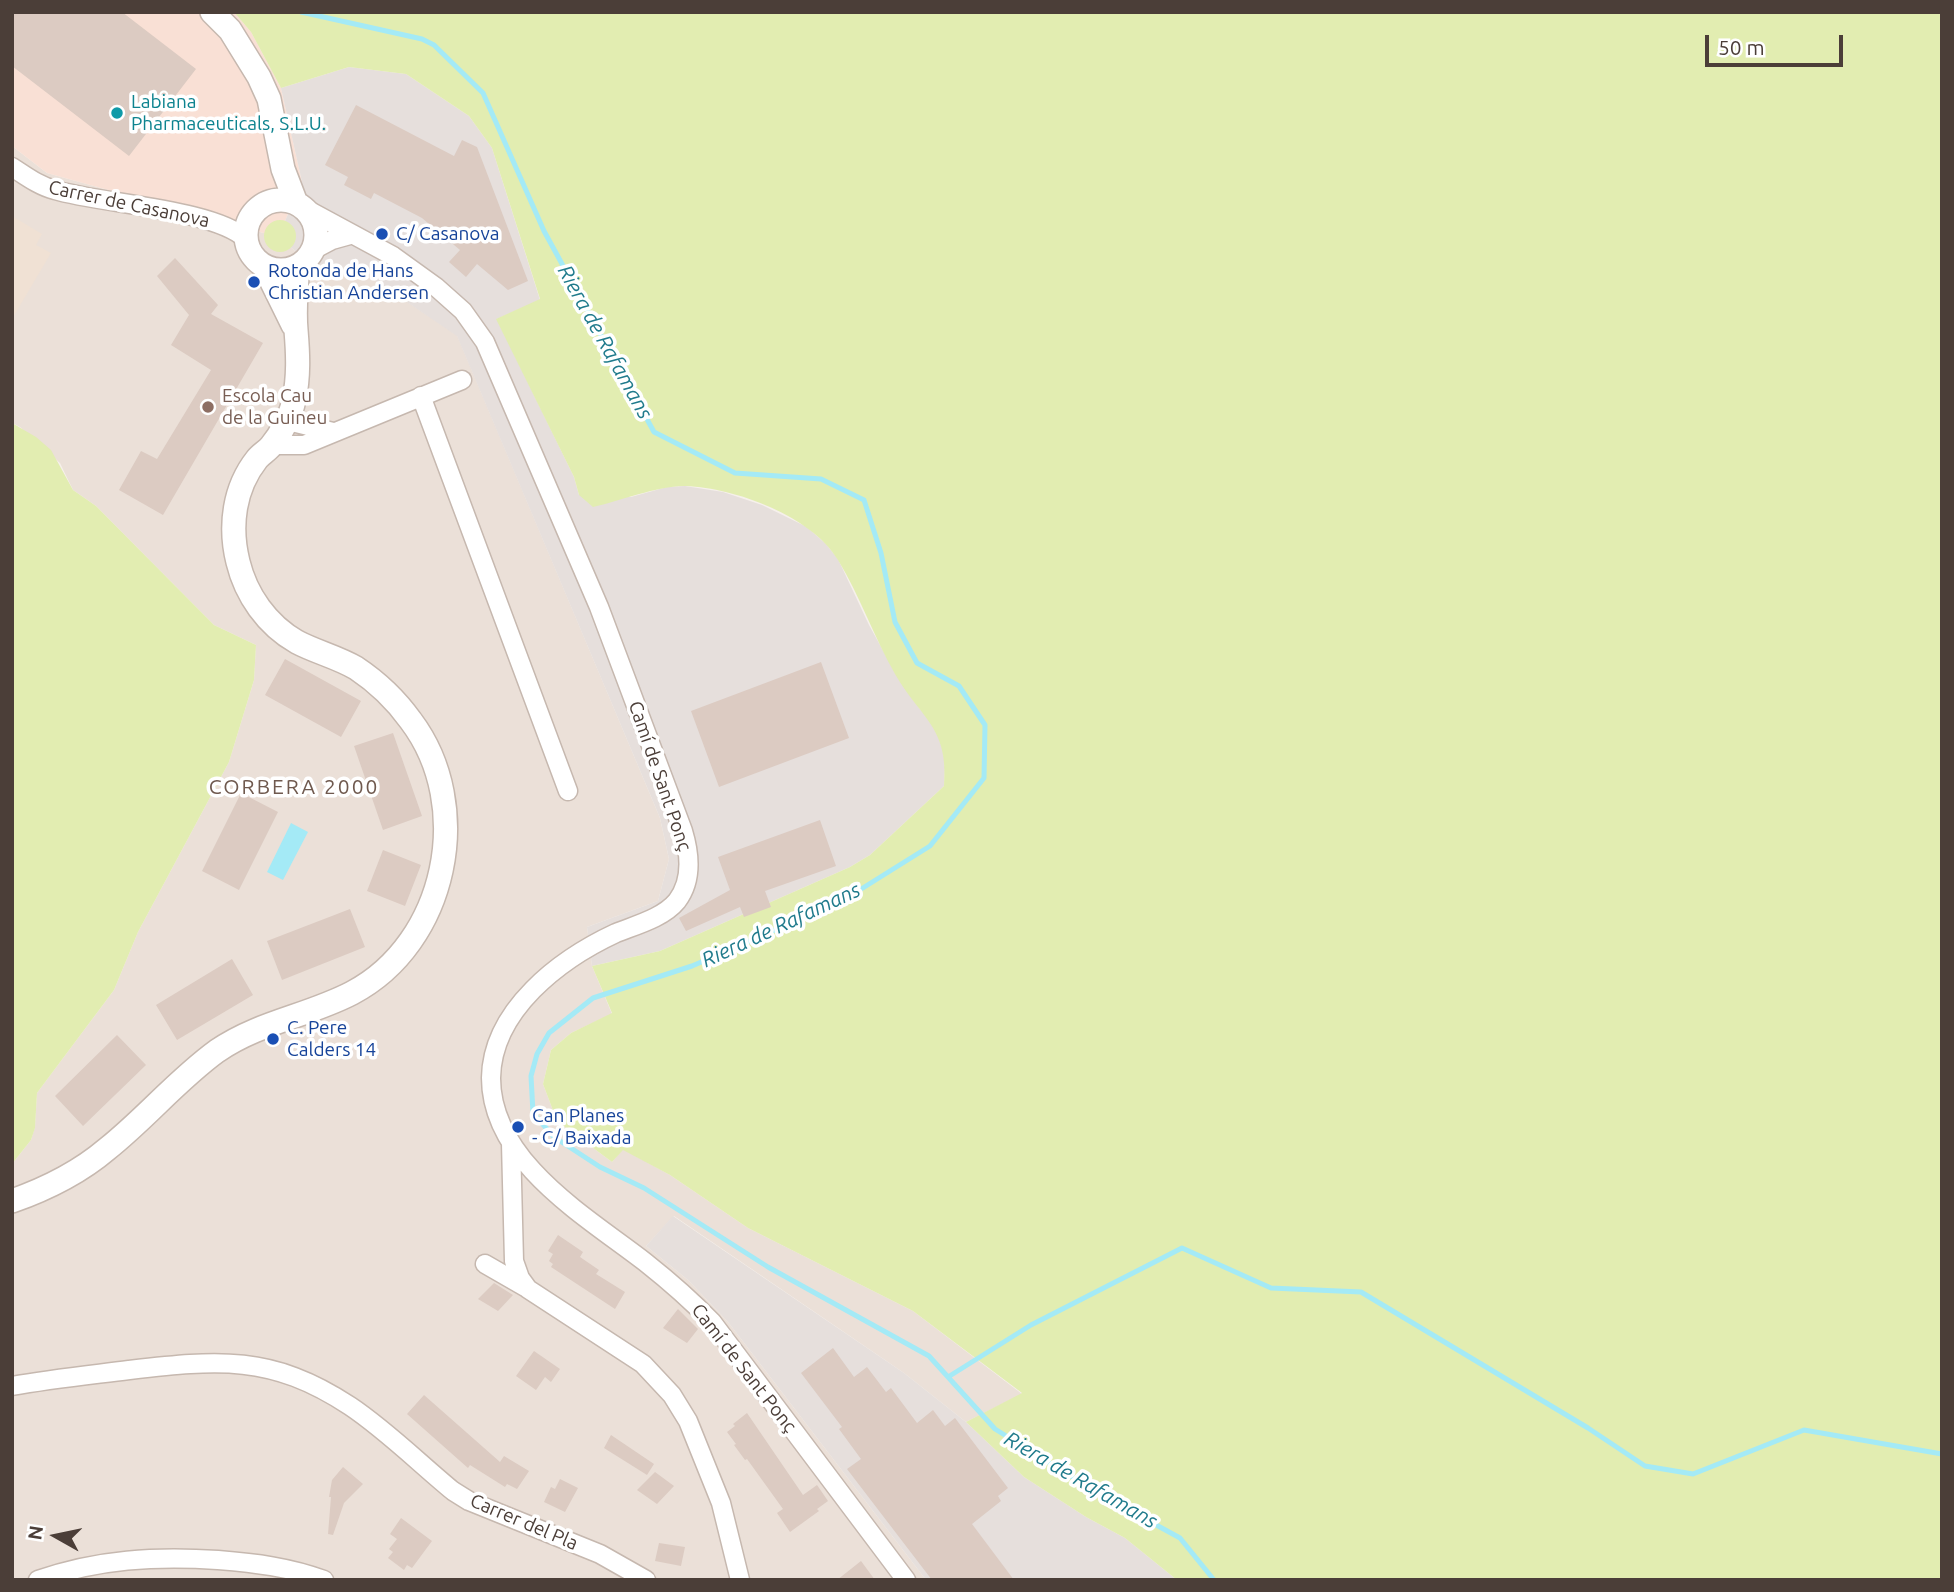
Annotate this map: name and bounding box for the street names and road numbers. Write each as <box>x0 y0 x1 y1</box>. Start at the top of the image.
street label: Carrer de Casanova <box>46 176 212 232</box>
street label: Camí de Sant Ponç <box>624 698 696 854</box>
street label: Camí de Sant Ponç <box>687 1299 801 1437</box>
street label: Carrer del Pla <box>467 1489 581 1555</box>

